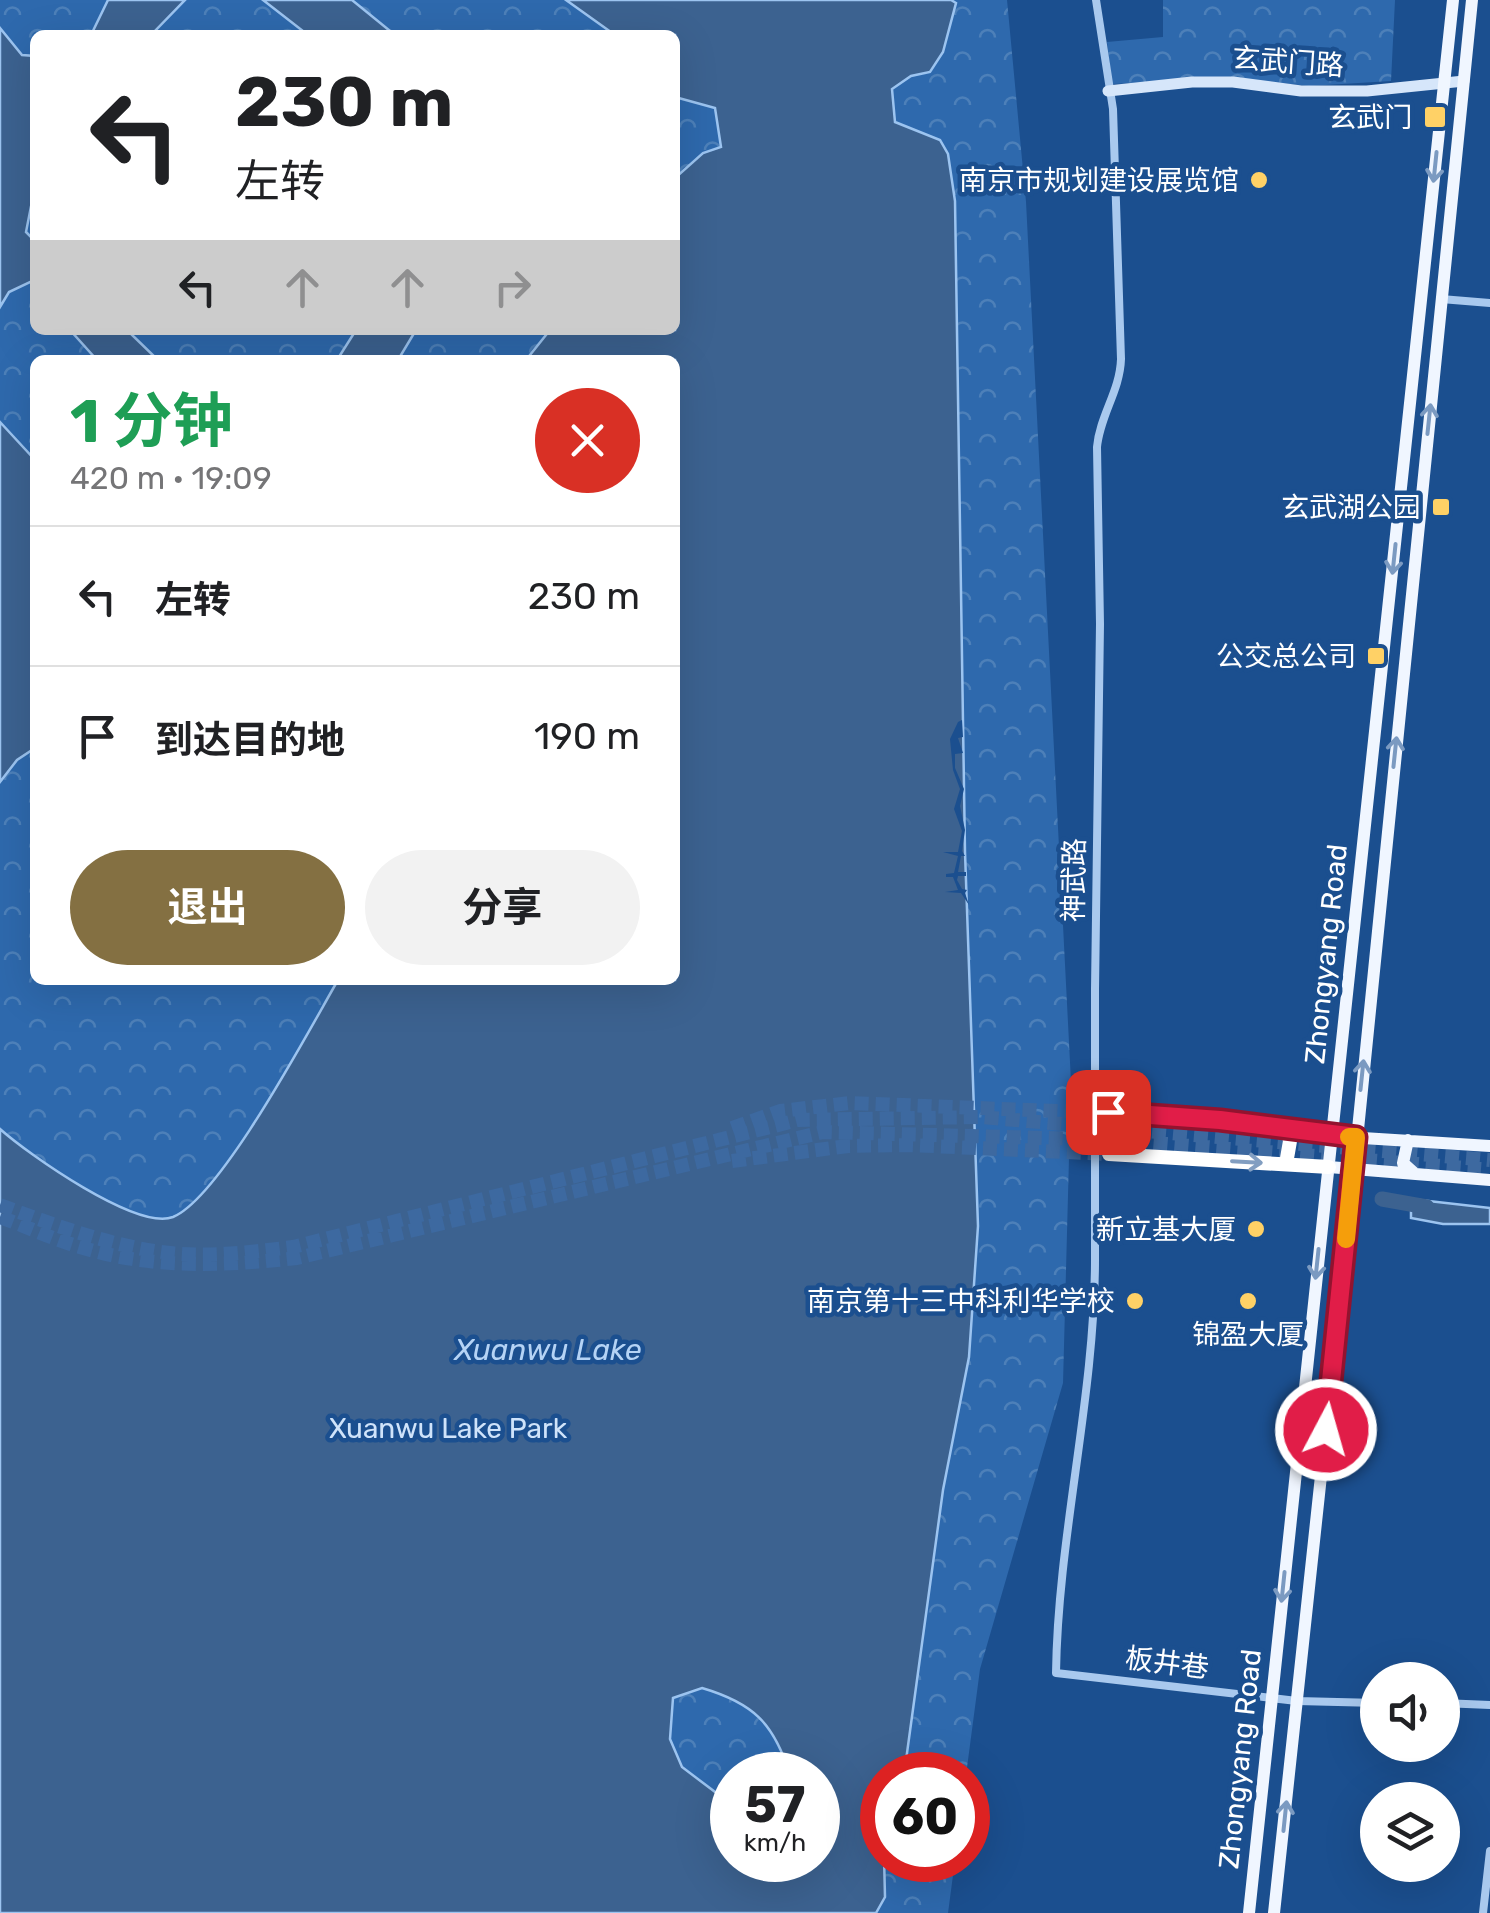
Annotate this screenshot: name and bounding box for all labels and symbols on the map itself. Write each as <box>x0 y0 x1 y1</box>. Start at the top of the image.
street label: 玄武门路 <box>1231 42 1345 82</box>
place label: 玄武门 <box>1328 101 1412 134</box>
marker: 玄武门 <box>1422 104 1448 130</box>
one-way arrow <box>1425 150 1444 182</box>
place label: 南京市规划建设展览馆 <box>959 164 1239 197</box>
marker: 南京市规划建设展览馆 <box>1248 169 1270 191</box>
one-way arrow <box>1420 403 1439 435</box>
place label: 玄武湖公园 <box>1281 491 1421 524</box>
marker: 玄武湖公园 <box>1430 496 1452 518</box>
one-way arrow <box>1384 543 1403 575</box>
place label: 公交总公司 <box>1216 640 1356 673</box>
marker: 公交总公司 <box>1365 645 1387 667</box>
one-way arrow <box>1386 736 1405 768</box>
street label: 神武路 <box>1057 838 1091 922</box>
street label: Zhongyang Road <box>1298 842 1354 1066</box>
one-way arrow <box>1353 1060 1372 1092</box>
pin <box>1066 1070 1151 1155</box>
one-way arrow <box>1230 1153 1262 1172</box>
place label: 新立基大厦 <box>1096 1213 1236 1246</box>
marker: 新立基大厦 <box>1245 1218 1267 1240</box>
one-way arrow <box>1307 1247 1326 1280</box>
place label: 南京第十三中科利华学校 <box>807 1285 1115 1318</box>
marker: 南京第十三中科利华学校 <box>1124 1290 1146 1312</box>
marker: 锦盈大厦 <box>1237 1290 1259 1312</box>
place label: 锦盈大厦 <box>1192 1318 1304 1351</box>
water label: Xuanwu Lake <box>452 1332 642 1368</box>
position arrow <box>1274 1378 1378 1482</box>
park label: Xuanwu Lake Park <box>329 1412 568 1445</box>
one-way arrow <box>1273 1571 1292 1603</box>
street label: 板井巷 <box>1123 1642 1211 1684</box>
street label: Zhongyang Road <box>1212 1647 1268 1871</box>
speed limit sign: 60 <box>860 1752 990 1882</box>
one-way arrow <box>1276 1800 1295 1833</box>

